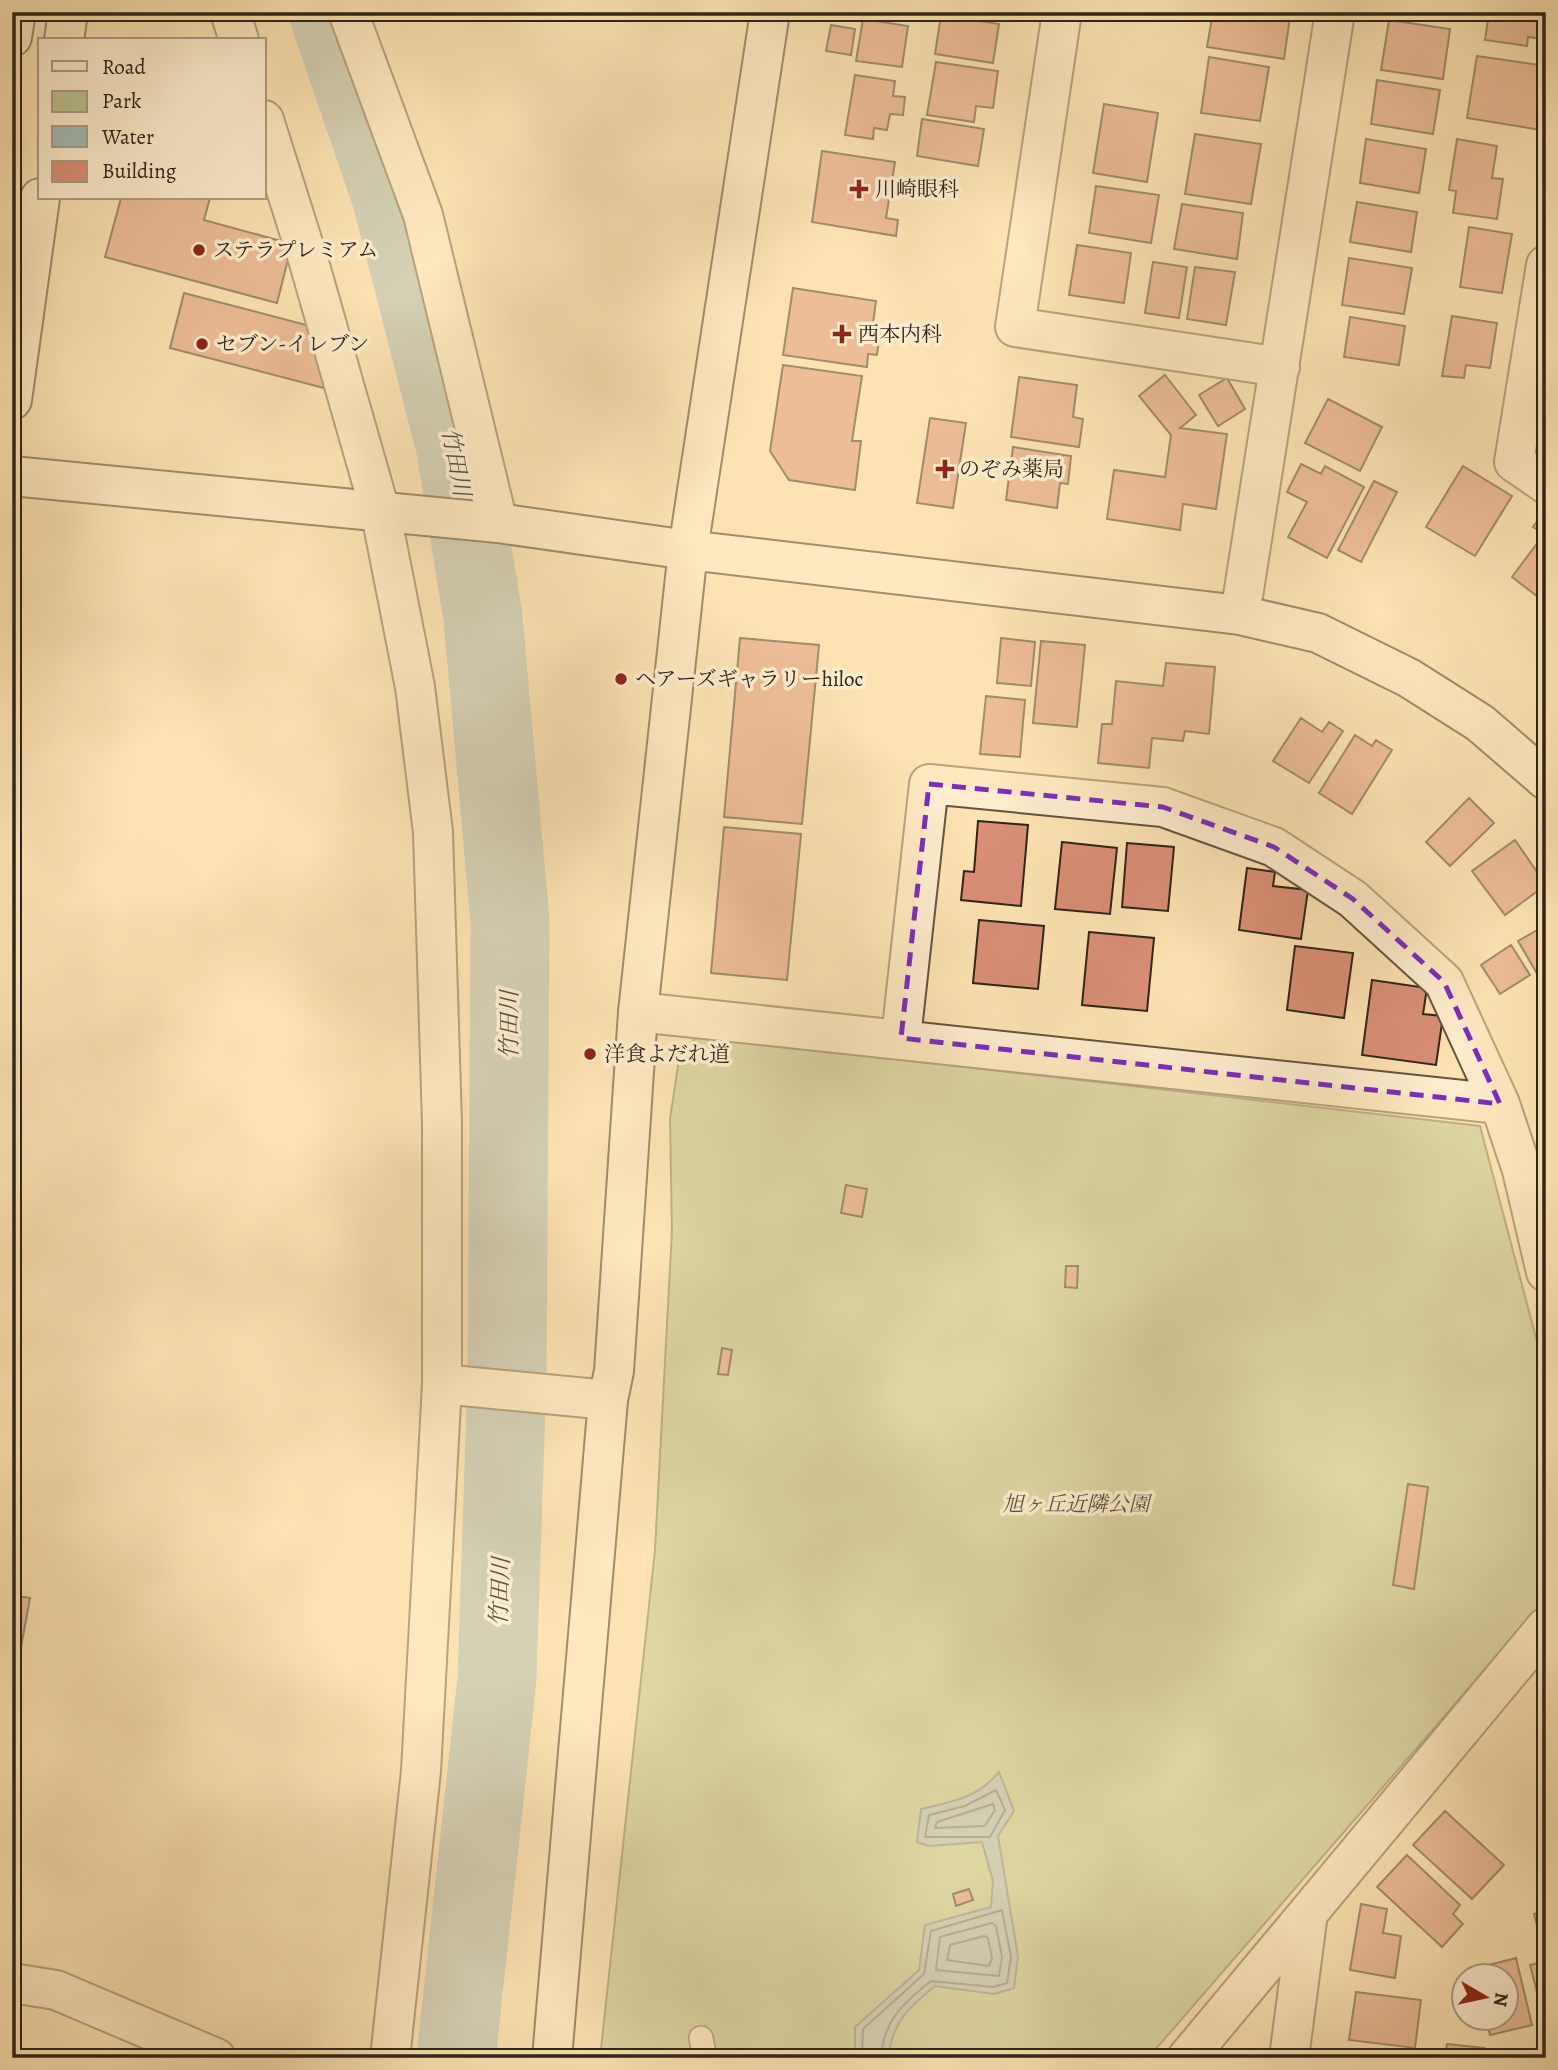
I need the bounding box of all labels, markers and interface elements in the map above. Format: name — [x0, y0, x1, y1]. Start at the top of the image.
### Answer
legend — [38, 38, 266, 200]
text: Road — [102, 53, 146, 81]
text: Park — [102, 87, 142, 115]
text: Water — [101, 123, 154, 151]
text: Building — [102, 157, 177, 185]
place label: 川崎眼科 — [875, 175, 959, 203]
marker: 川崎眼科 — [849, 179, 869, 199]
place label: ステラプレミアム — [213, 236, 378, 264]
marker: ステラプレミアム — [191, 242, 207, 258]
place label: 西本内科 — [858, 320, 942, 348]
marker: 西本内科 — [832, 324, 852, 344]
place label: セブン-イレブン — [216, 330, 369, 358]
marker: セブン-イレブン — [194, 336, 210, 352]
water label: 竹田川 — [434, 425, 478, 502]
place label: のぞみ薬局 — [959, 455, 1064, 483]
marker: のぞみ薬局 — [937, 461, 953, 477]
place label: ヘアーズギャラリーhiloc — [635, 665, 863, 693]
marker: ヘアーズギャラリーhiloc — [613, 671, 629, 687]
water label: 竹田川 — [494, 988, 525, 1060]
place label: 洋食よだれ道 — [604, 1040, 730, 1068]
marker: 洋食よだれ道 — [582, 1046, 598, 1062]
park label: 旭ヶ丘近隣公園 — [1003, 1490, 1152, 1518]
water label: 竹田川 — [483, 1554, 517, 1627]
north arrow — [1450, 1962, 1520, 2032]
text: N — [1487, 1991, 1515, 2009]

